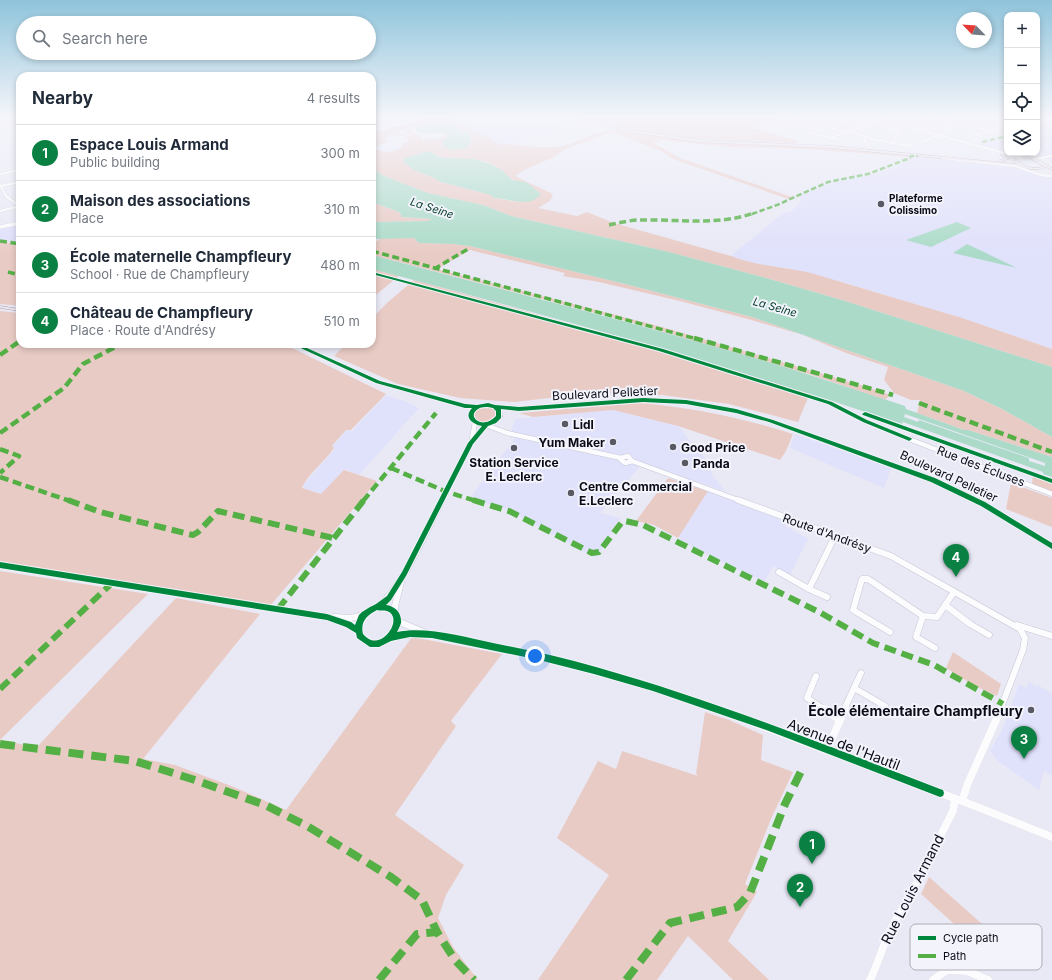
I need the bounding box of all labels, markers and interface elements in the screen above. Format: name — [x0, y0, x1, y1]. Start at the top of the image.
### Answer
north arrow — [956, 12, 992, 48]
map controls — [1004, 12, 1040, 156]
button: + — [1004, 12, 1040, 48]
search box — [16, 16, 376, 60]
icon: search — [30, 27, 52, 49]
text: Search here — [62, 29, 148, 48]
button: − — [1004, 48, 1040, 84]
button: locate — [1004, 84, 1040, 120]
text: Nearby — [32, 88, 93, 108]
text: 4 results — [307, 90, 360, 106]
button: layers — [1004, 120, 1040, 156]
text: Espace Louis Armand — [70, 135, 229, 154]
text: 1 — [42, 145, 48, 161]
text: 300 m — [321, 145, 360, 161]
text: Public building — [70, 154, 160, 170]
text: Maison des associations — [70, 191, 250, 210]
place label: Plateforme Colissimo — [889, 192, 943, 216]
water label: La Seine — [408, 194, 456, 222]
marker: Plateforme Colissimo — [876, 199, 886, 209]
text: 2 — [41, 201, 49, 217]
text: 310 m — [323, 201, 360, 217]
text: Place — [70, 210, 104, 226]
text: École maternelle Champfleury — [70, 247, 291, 266]
text: 3 — [41, 257, 49, 273]
text: 480 m — [320, 257, 360, 273]
text: School · Rue de Champfleury — [70, 266, 249, 282]
water label: La Seine — [751, 294, 799, 320]
text: Château de Champfleury — [70, 303, 253, 322]
text: 4 — [41, 313, 49, 329]
text: 510 m — [324, 313, 360, 329]
text: Place · Route d'Andrésy — [70, 322, 216, 338]
street label: Boulevard Pelletier — [552, 383, 659, 403]
place label: Lidl — [573, 417, 594, 432]
marker: Lidl — [560, 419, 570, 429]
place label: Yum Maker — [539, 435, 605, 450]
marker: Yum Maker — [608, 437, 618, 447]
place label: Good Price — [681, 440, 745, 455]
marker: Good Price — [668, 442, 678, 452]
street label: Rue des Écluses — [935, 442, 1027, 490]
marker: Station Service E. Leclerc — [509, 443, 519, 453]
street label: Boulevard Pelletier — [898, 447, 1001, 505]
place label: Station Service E. Leclerc — [469, 455, 559, 484]
place label: Panda — [693, 456, 730, 471]
marker: Panda — [680, 458, 690, 468]
place label: Centre Commercial E.Leclerc — [579, 479, 692, 508]
marker: Centre Commercial E.Leclerc — [566, 488, 576, 498]
street label: Route d'Andrésy — [781, 510, 874, 556]
pin: 4 — [943, 544, 969, 577]
your location — [525, 646, 545, 666]
place label: École élémentaire Champfleury — [808, 701, 1024, 719]
marker: École élémentaire Champfleury — [1026, 705, 1036, 715]
street label: Avenue de l'Hautil — [785, 715, 903, 773]
pin: 3 — [1011, 726, 1037, 759]
pin: 1 — [799, 831, 825, 864]
street label: Rue Louis Armand — [877, 831, 947, 947]
pin: 2 — [787, 874, 813, 907]
legend — [910, 924, 1042, 970]
text: Cycle path — [943, 931, 999, 945]
text: Path — [943, 949, 966, 963]

